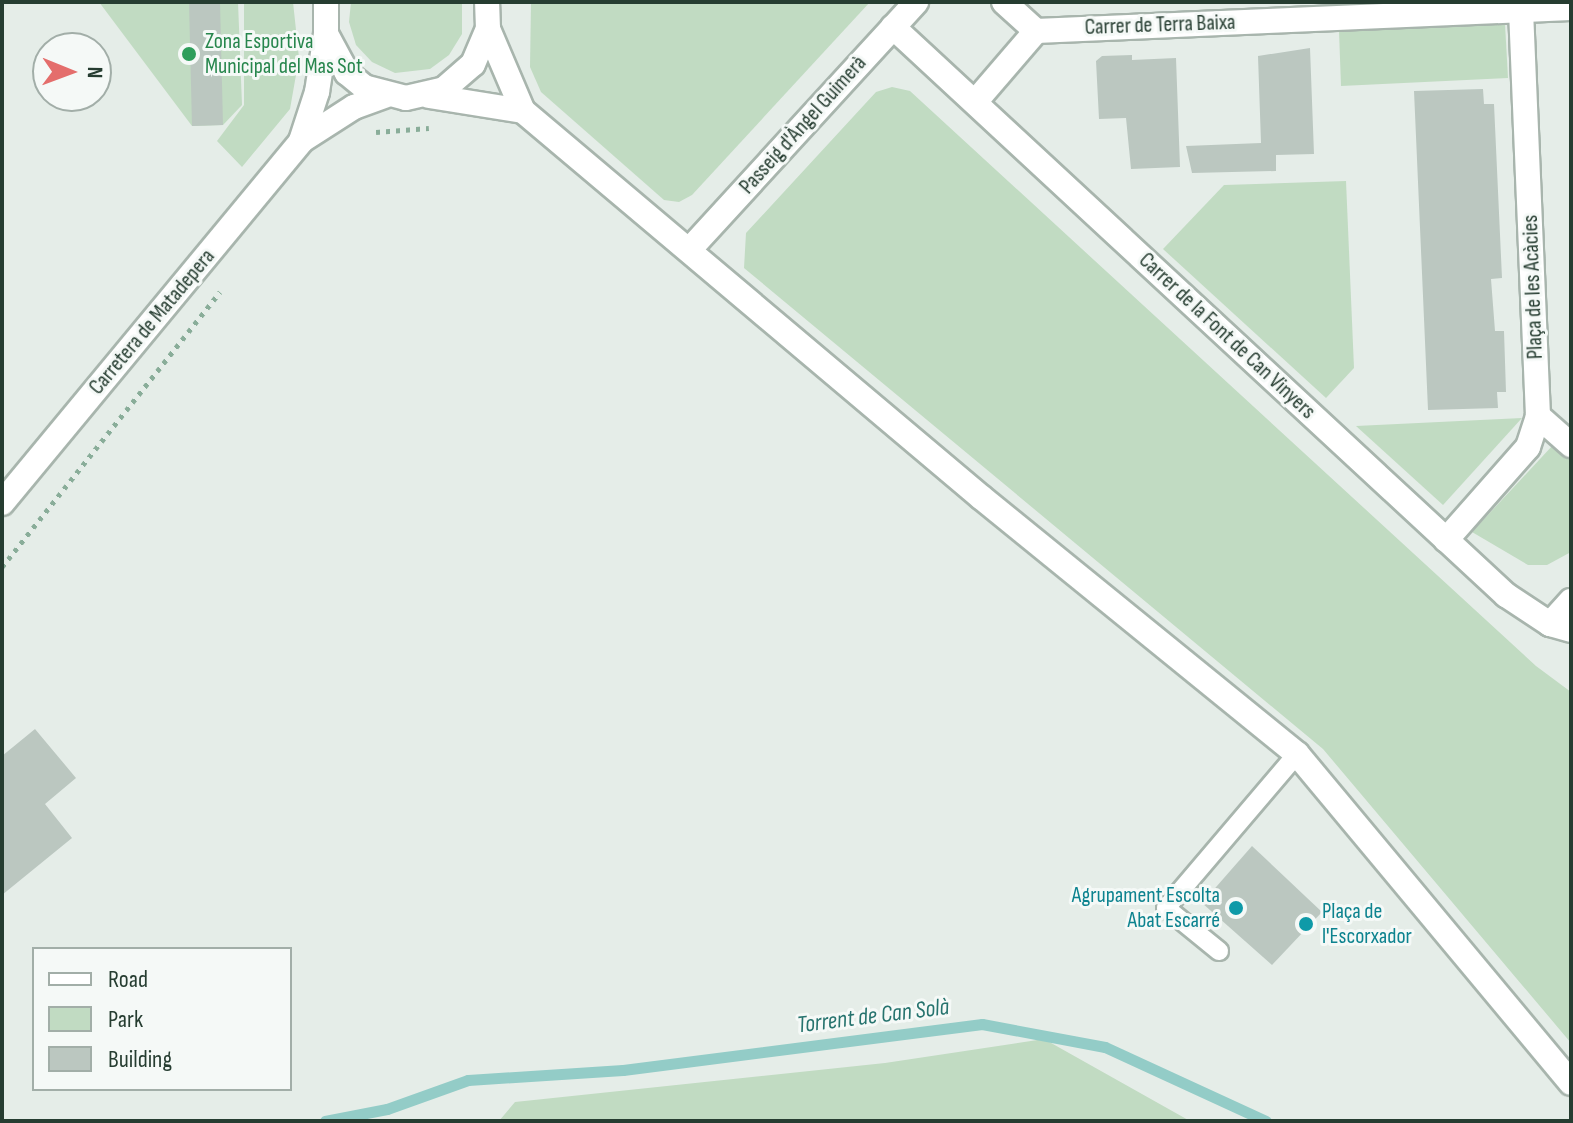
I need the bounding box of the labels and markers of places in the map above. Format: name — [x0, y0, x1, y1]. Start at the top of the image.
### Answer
place label: Zona Esportiva Municipal del Mas Sot — [205, 28, 363, 80]
marker: Zona Esportiva Municipal del Mas Sot — [180, 45, 198, 63]
place label: Agrupament Escolta Abat Escarré — [1072, 882, 1220, 934]
place label: Plaça de l'Escorxador — [1322, 898, 1412, 950]
marker: Agrupament Escolta Abat Escarré — [1227, 899, 1245, 917]
marker: Plaça de l'Escorxador — [1297, 915, 1315, 933]

